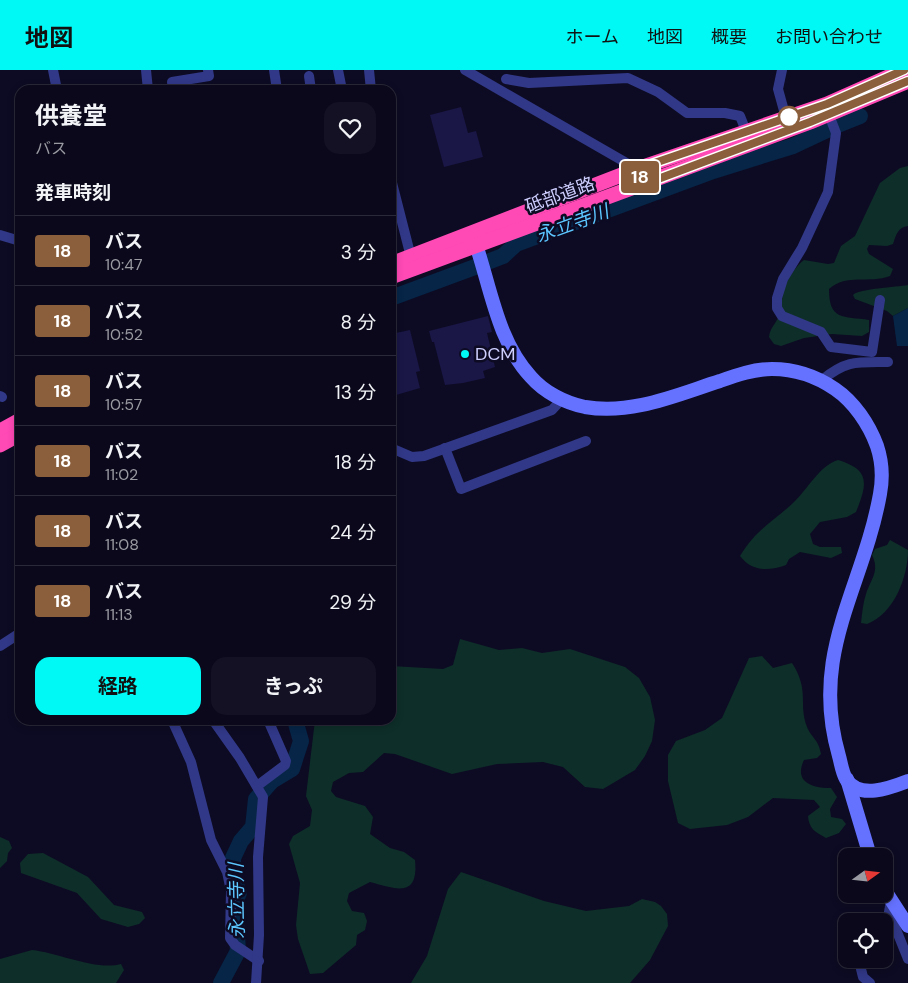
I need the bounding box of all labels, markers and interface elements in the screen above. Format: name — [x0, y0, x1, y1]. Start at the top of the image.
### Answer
text: 地図 — [25, 22, 73, 53]
text: ホーム — [566, 25, 619, 49]
text: 地図 — [647, 25, 683, 49]
text: 概要 — [711, 25, 747, 49]
text: お問い合わせ — [775, 25, 883, 49]
text: 供養堂 — [35, 100, 107, 131]
button: heart — [324, 102, 376, 154]
unlabelled marker — [778, 106, 800, 128]
text: バス — [35, 138, 67, 159]
line badge: 18 — [618, 161, 662, 193]
text: 18 — [631, 165, 649, 189]
street label: 砥部道路 — [522, 171, 598, 219]
text: 発車時刻 — [35, 180, 111, 205]
water label: 永立寺川 — [532, 198, 614, 248]
text: バス — [105, 229, 143, 254]
text: 18 — [54, 239, 71, 263]
text: 3 分 — [341, 240, 376, 265]
text: 10:47 — [105, 254, 142, 275]
text: バス — [105, 299, 143, 324]
text: 18 — [54, 309, 71, 333]
text: 8 分 — [340, 310, 376, 335]
text: 10:52 — [105, 324, 143, 345]
place label: DCM — [475, 342, 515, 366]
marker: DCM — [459, 348, 471, 360]
text: バス — [105, 369, 143, 394]
text: 18 — [54, 379, 71, 403]
text: 13 分 — [335, 380, 376, 405]
text: 10:57 — [105, 394, 142, 415]
text: バス — [105, 439, 143, 464]
text: 18 — [54, 449, 71, 473]
text: 18 分 — [334, 450, 376, 475]
text: 11:02 — [105, 464, 138, 485]
text: バス — [105, 509, 143, 534]
text: 18 — [54, 519, 71, 543]
text: 24 分 — [330, 520, 376, 545]
text: 11:08 — [105, 534, 139, 555]
text: バス — [105, 579, 143, 604]
text: 18 — [54, 589, 71, 613]
text: 29 分 — [329, 590, 376, 615]
text: 11:13 — [105, 604, 133, 625]
button: 経路 — [35, 657, 201, 715]
button: きっぷ — [211, 657, 376, 715]
north arrow — [838, 848, 892, 902]
map controls — [838, 848, 893, 968]
water label: 永立寺川 — [223, 861, 250, 939]
button: locate — [838, 913, 893, 968]

